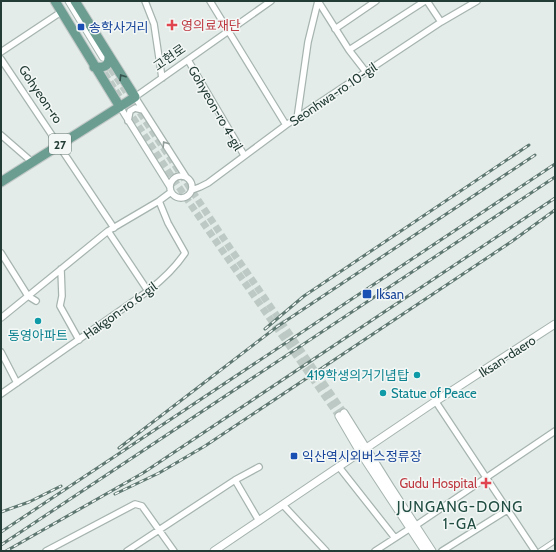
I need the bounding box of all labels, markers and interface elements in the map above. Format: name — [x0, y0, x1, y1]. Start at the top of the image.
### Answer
place label: 영의료재단 — [181, 17, 241, 33]
place label: 송학사거리 — [89, 19, 149, 35]
marker: 영의료재단 — [166, 19, 178, 31]
marker: 송학사거리 — [76, 22, 86, 32]
street label: 고현로 — [150, 40, 188, 74]
street label: Seonhwa-ro 10-gil — [286, 59, 380, 129]
street label: Gohyeon-ro — [16, 62, 66, 126]
street label: Gohyeon-ro 4-gil — [185, 63, 247, 153]
one-way arrow — [119, 74, 127, 81]
road number: 27 — [49, 134, 71, 154]
one-way arrow — [163, 142, 170, 149]
street label: Hakgon-ro 6-gil — [80, 278, 160, 342]
place label: Iksan — [376, 286, 404, 302]
marker: Iksan — [361, 288, 373, 300]
marker: 동영아파트 — [33, 316, 43, 326]
place label: 동영아파트 — [8, 327, 68, 343]
street label: Iksan-daero — [476, 332, 538, 380]
place label: 419학생의거기념탑 — [306, 367, 409, 383]
marker: 419학생의거기념탑 — [412, 370, 422, 380]
place label: Statue of Peace — [391, 385, 477, 401]
marker: Statue of Peace — [378, 388, 388, 398]
place label: 익산역시외버스정류장 — [302, 448, 422, 464]
marker: 익산역시외버스정류장 — [289, 451, 299, 461]
place label: Gudu Hospital — [399, 475, 477, 491]
marker: Gudu Hospital — [480, 477, 492, 489]
district label: JUNGANG-DONG 1-GA — [396, 498, 523, 533]

